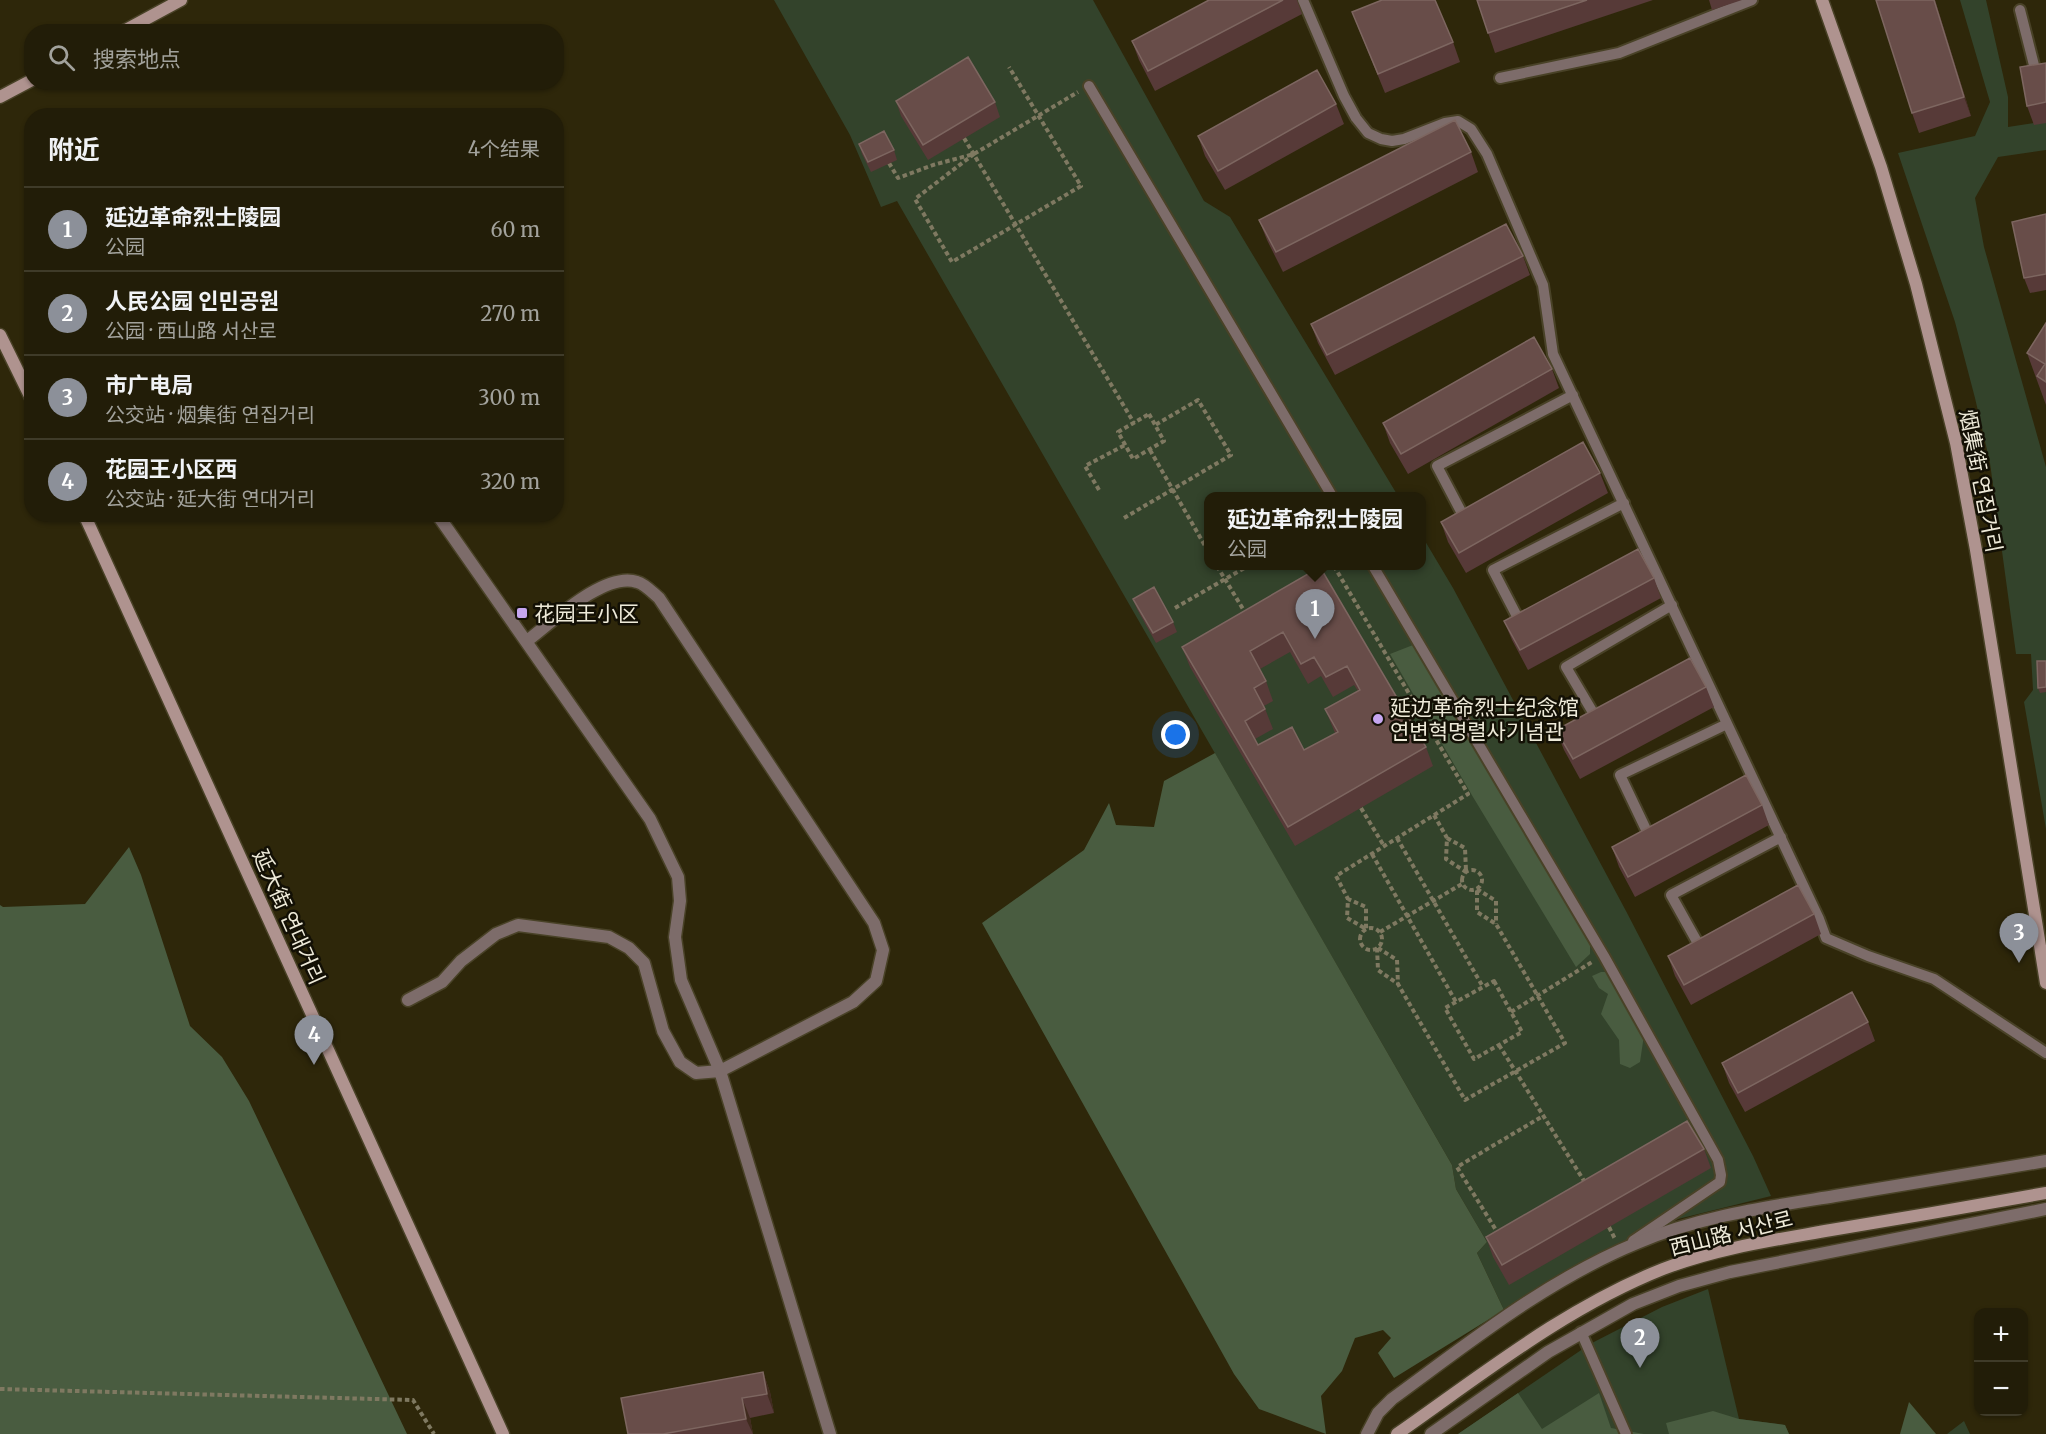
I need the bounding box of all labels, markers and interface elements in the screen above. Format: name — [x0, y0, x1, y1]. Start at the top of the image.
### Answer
search box — [24, 24, 564, 90]
icon: search — [45, 41, 78, 74]
text: 搜索地点 — [93, 45, 181, 73]
text: 附近 — [48, 133, 100, 166]
text: 4个结果 — [468, 136, 540, 161]
text: 延边革命烈士陵园 — [105, 203, 281, 231]
text: 1 — [63, 217, 72, 242]
text: 60 m — [490, 217, 540, 242]
text: 公园 — [105, 234, 145, 259]
text: 人民公园 인민공원 — [105, 287, 279, 315]
text: 2 — [62, 301, 73, 326]
text: 270 m — [480, 301, 540, 326]
text: 公园 · 西山路 서산로 — [105, 318, 277, 343]
text: 市广电局 — [105, 371, 193, 399]
text: 3 — [62, 385, 73, 410]
text: 300 m — [478, 385, 540, 410]
text: 公交站 · 烟集街 연집거리 — [105, 402, 315, 427]
street label: 烟集街 연집거리 — [1954, 407, 2008, 555]
text: 花园王小区西 — [105, 455, 237, 483]
text: 4 — [61, 469, 74, 494]
text: 320 m — [480, 469, 540, 494]
text: 公交站 · 延大街 연대거리 — [105, 486, 315, 511]
popup — [1204, 492, 1426, 570]
text: 延边革命烈士陵园 — [1227, 505, 1403, 533]
text: 公园 — [1227, 536, 1267, 561]
pin: 1 — [1296, 590, 1334, 639]
place label: 花园王小区 — [534, 600, 639, 627]
marker: 花园王小区 — [515, 606, 529, 620]
place label: 延边革命烈士纪念馆 연변혁명렬사기념관 — [1390, 694, 1579, 745]
marker: 延边革命烈士纪念馆 연변혁명렬사기념관 — [1371, 712, 1385, 726]
your location — [1161, 720, 1190, 749]
street label: 延大街 연대거리 — [247, 845, 331, 989]
pin: 3 — [2000, 914, 2038, 963]
pin: 4 — [294, 1016, 334, 1065]
street label: 西山路 서산로 — [1667, 1205, 1795, 1261]
map controls — [1974, 1308, 2028, 1416]
button: + — [1974, 1308, 2028, 1362]
pin: 2 — [1620, 1318, 1660, 1368]
button: − — [1974, 1362, 2028, 1416]

